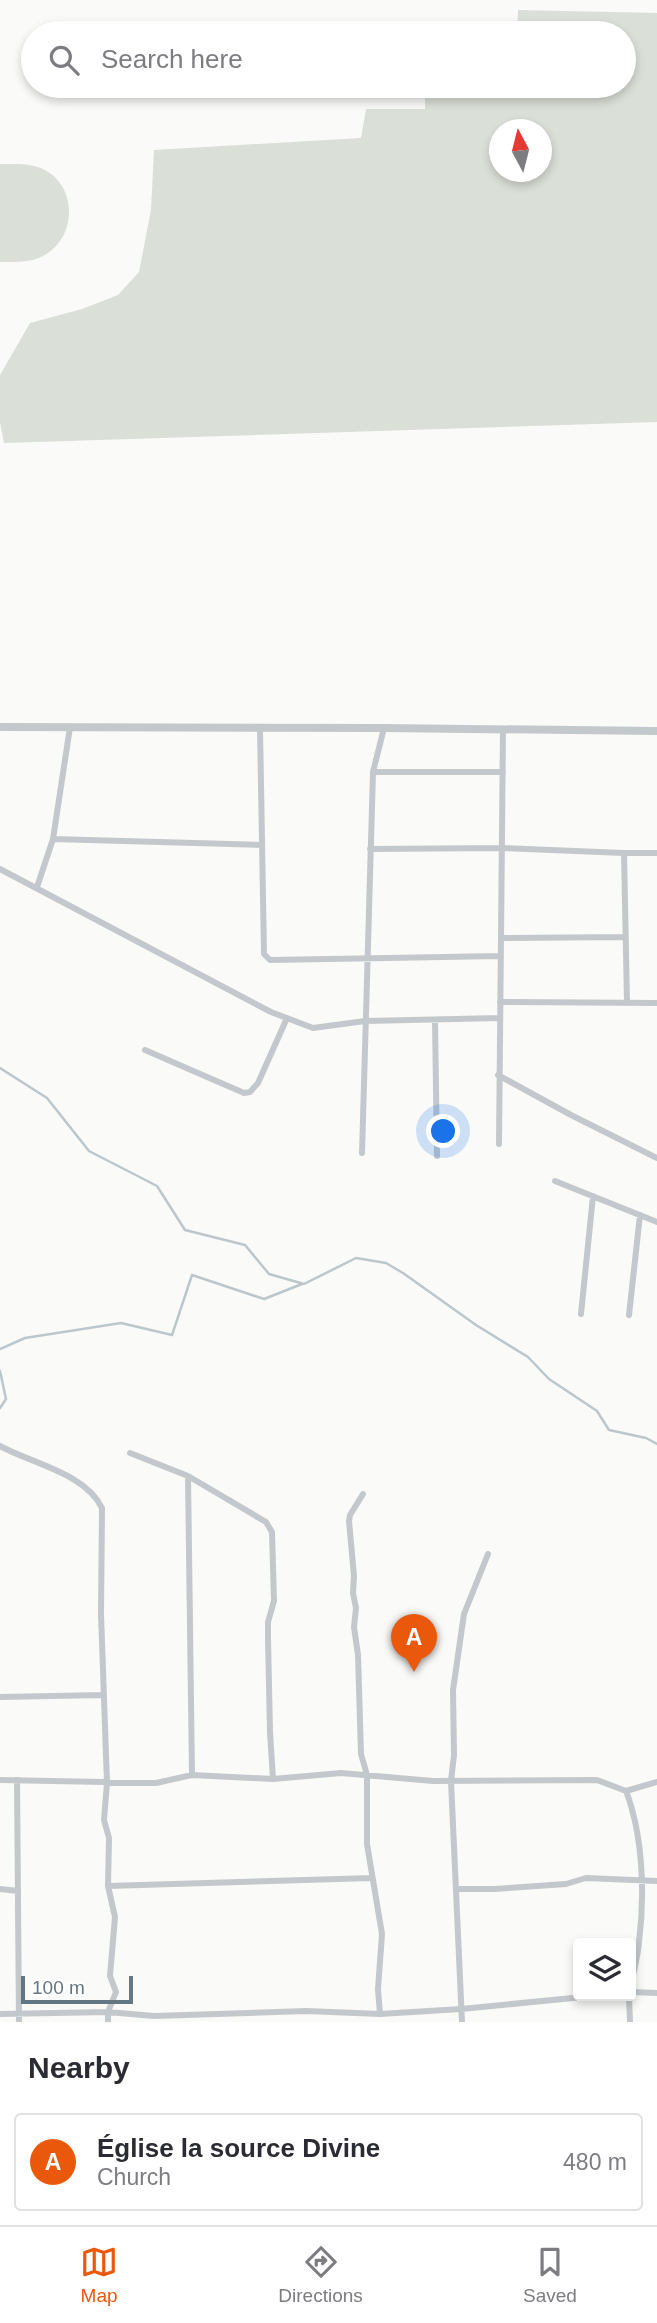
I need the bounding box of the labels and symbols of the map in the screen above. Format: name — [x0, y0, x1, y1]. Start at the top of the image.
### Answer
north arrow — [489, 119, 552, 182]
your location — [426, 1114, 460, 1148]
pin: A — [391, 1614, 437, 1672]
scale bar — [21, 1973, 133, 2005]

